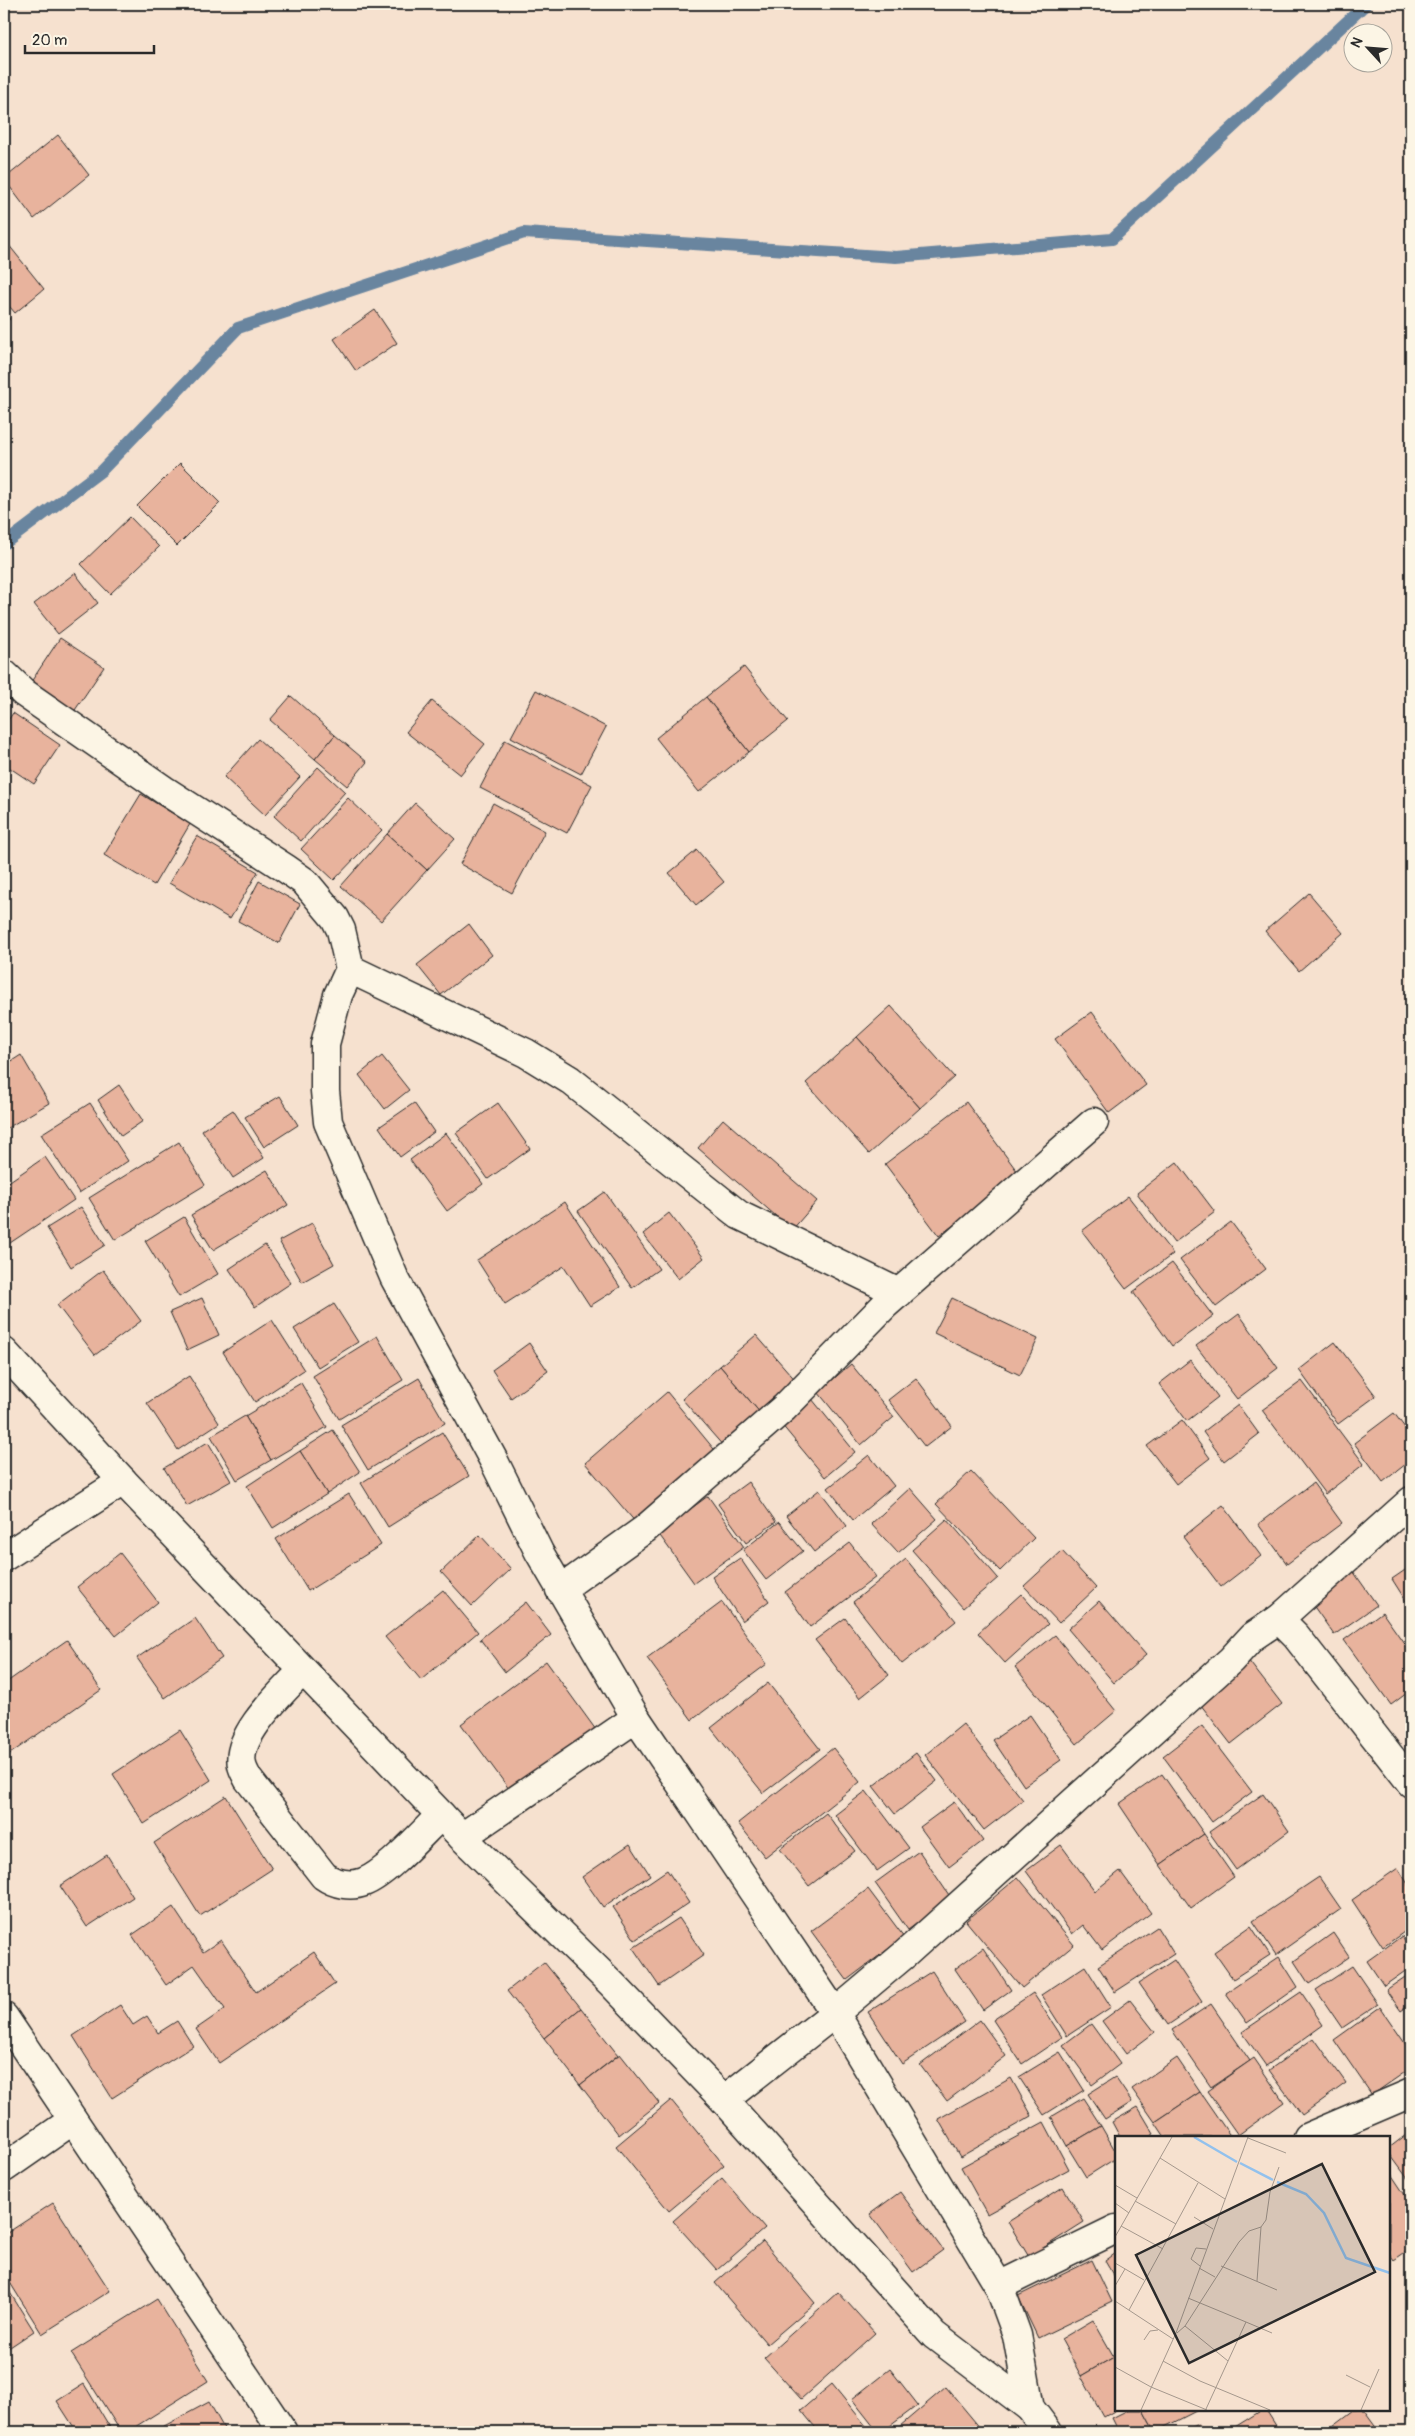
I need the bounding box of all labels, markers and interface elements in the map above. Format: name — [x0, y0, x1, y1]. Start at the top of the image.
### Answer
scale bar — [25, 22, 154, 54]
north arrow — [1342, 22, 1392, 72]
text: 20 m — [32, 31, 67, 50]
text: N — [1347, 35, 1366, 51]
inset map — [1115, 2136, 1390, 2411]

